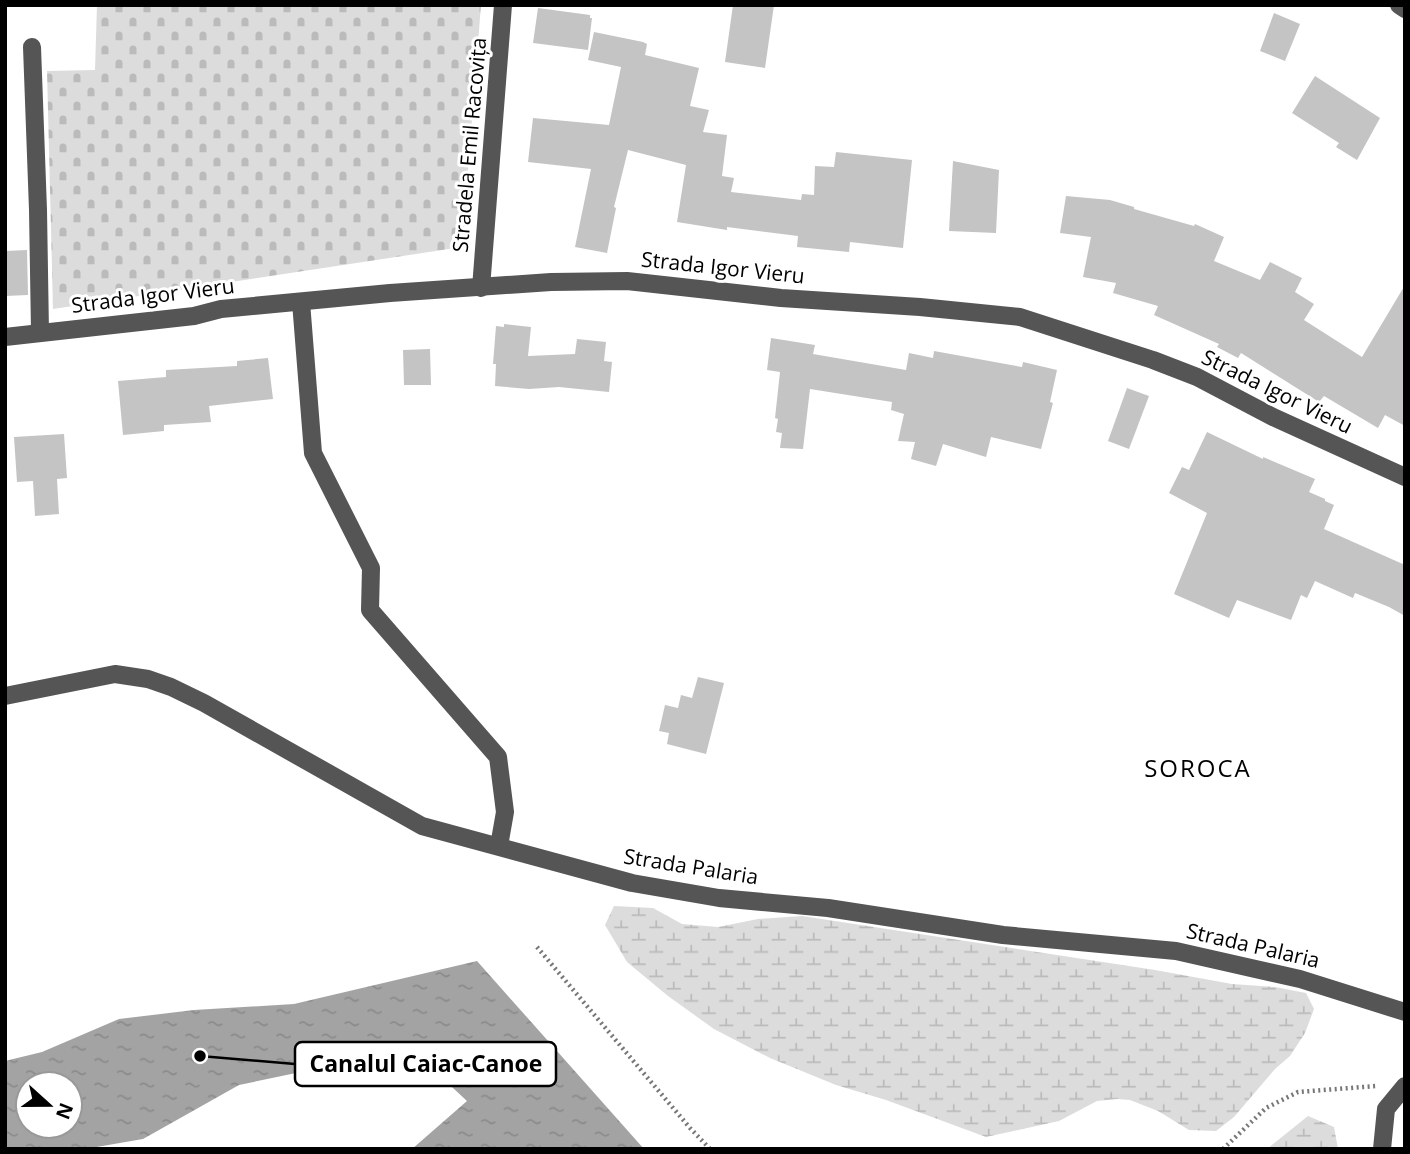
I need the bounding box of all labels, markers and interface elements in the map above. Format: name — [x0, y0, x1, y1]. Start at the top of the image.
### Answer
street label: Stradela Emil Racovița — [446, 36, 492, 254]
street label: Strada Igor Vieru — [640, 244, 806, 290]
street label: Strada Igor Vieru — [70, 271, 236, 319]
street label: Strada Igor Vieru — [1197, 343, 1357, 440]
district label: SOROCA — [1144, 751, 1252, 784]
street label: Strada Palaria — [622, 842, 761, 890]
street label: Strada Palaria — [1184, 916, 1323, 974]
callout: Canalul Caiac-Canoe — [295, 1042, 556, 1086]
text: Canalul Caiac-Canoe — [310, 1047, 542, 1079]
north arrow — [14, 1070, 84, 1140]
text: N — [50, 1099, 80, 1123]

